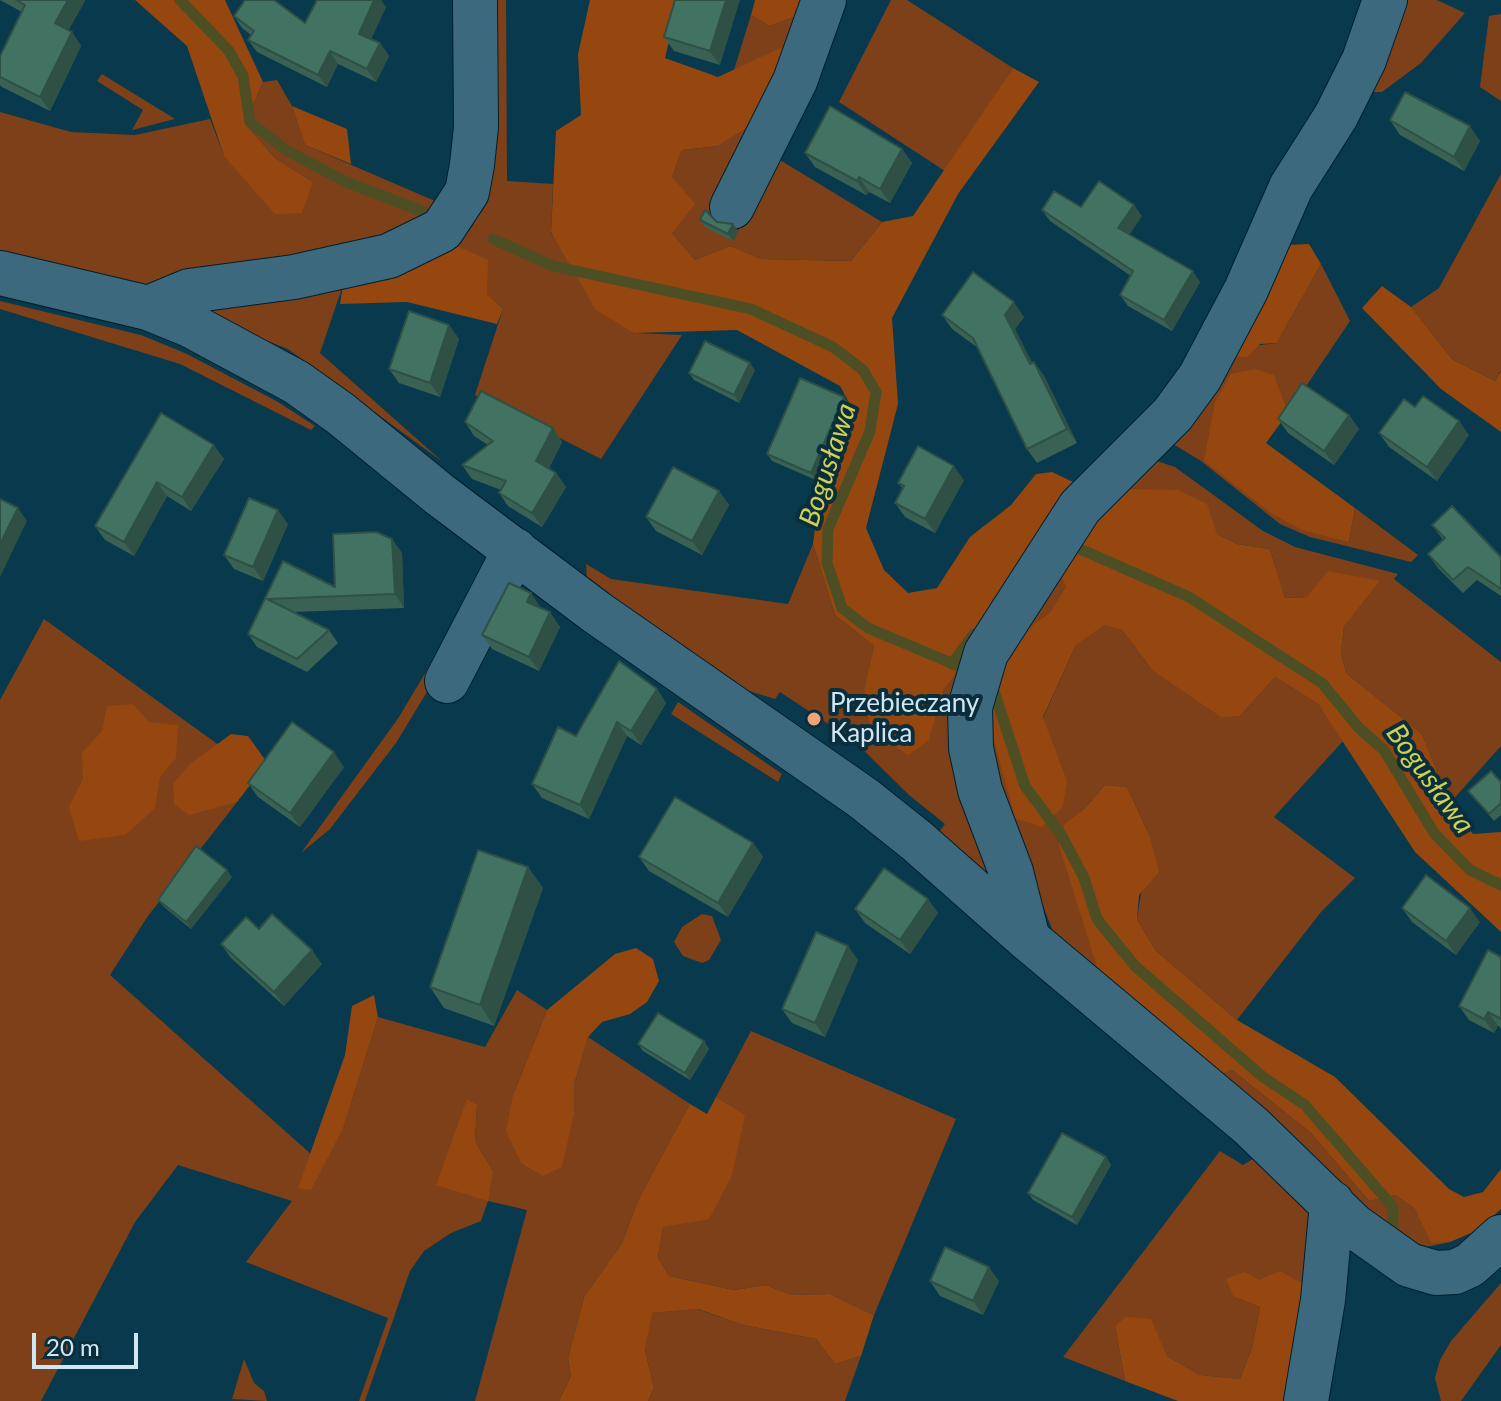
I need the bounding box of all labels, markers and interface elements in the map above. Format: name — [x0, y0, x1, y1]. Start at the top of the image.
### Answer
water label: Bogusława — [792, 399, 864, 531]
place label: Przebieczany Kaplica — [830, 688, 979, 750]
marker: Przebieczany Kaplica — [805, 710, 823, 728]
water label: Bogusława — [1379, 718, 1481, 840]
scale bar — [36, 1317, 142, 1367]
text: 20 m — [46, 1332, 100, 1361]

